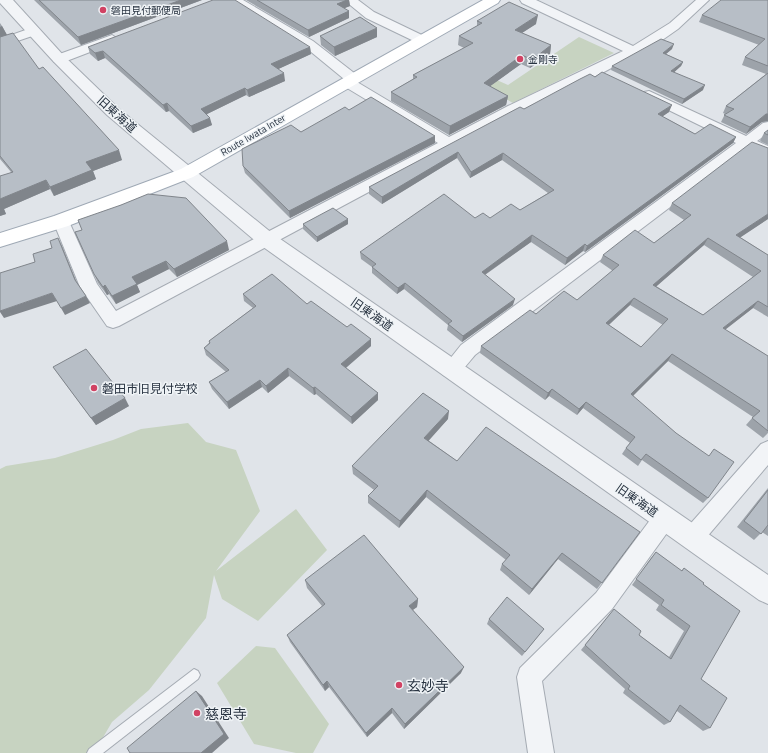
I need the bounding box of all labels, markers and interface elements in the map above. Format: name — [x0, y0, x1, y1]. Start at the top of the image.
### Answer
place label: 磐田見付郵便局 — [111, 3, 181, 18]
marker: 磐田見付郵便局 — [98, 5, 108, 15]
place label: 金剛寺 — [528, 52, 558, 67]
marker: 金剛寺 — [515, 54, 525, 64]
street label: 旧東海道 — [93, 91, 141, 137]
street label: Route Iwata Inter — [218, 110, 289, 160]
street label: 旧東海道 — [347, 292, 397, 336]
place label: 磐田市旧見付学校 — [102, 379, 198, 398]
marker: 磐田市旧見付学校 — [89, 383, 99, 393]
street label: 旧東海道 — [612, 478, 662, 522]
place label: 玄妙寺 — [407, 675, 449, 696]
marker: 玄妙寺 — [394, 680, 404, 690]
place label: 慈恩寺 — [205, 703, 247, 724]
marker: 慈恩寺 — [192, 708, 202, 718]

